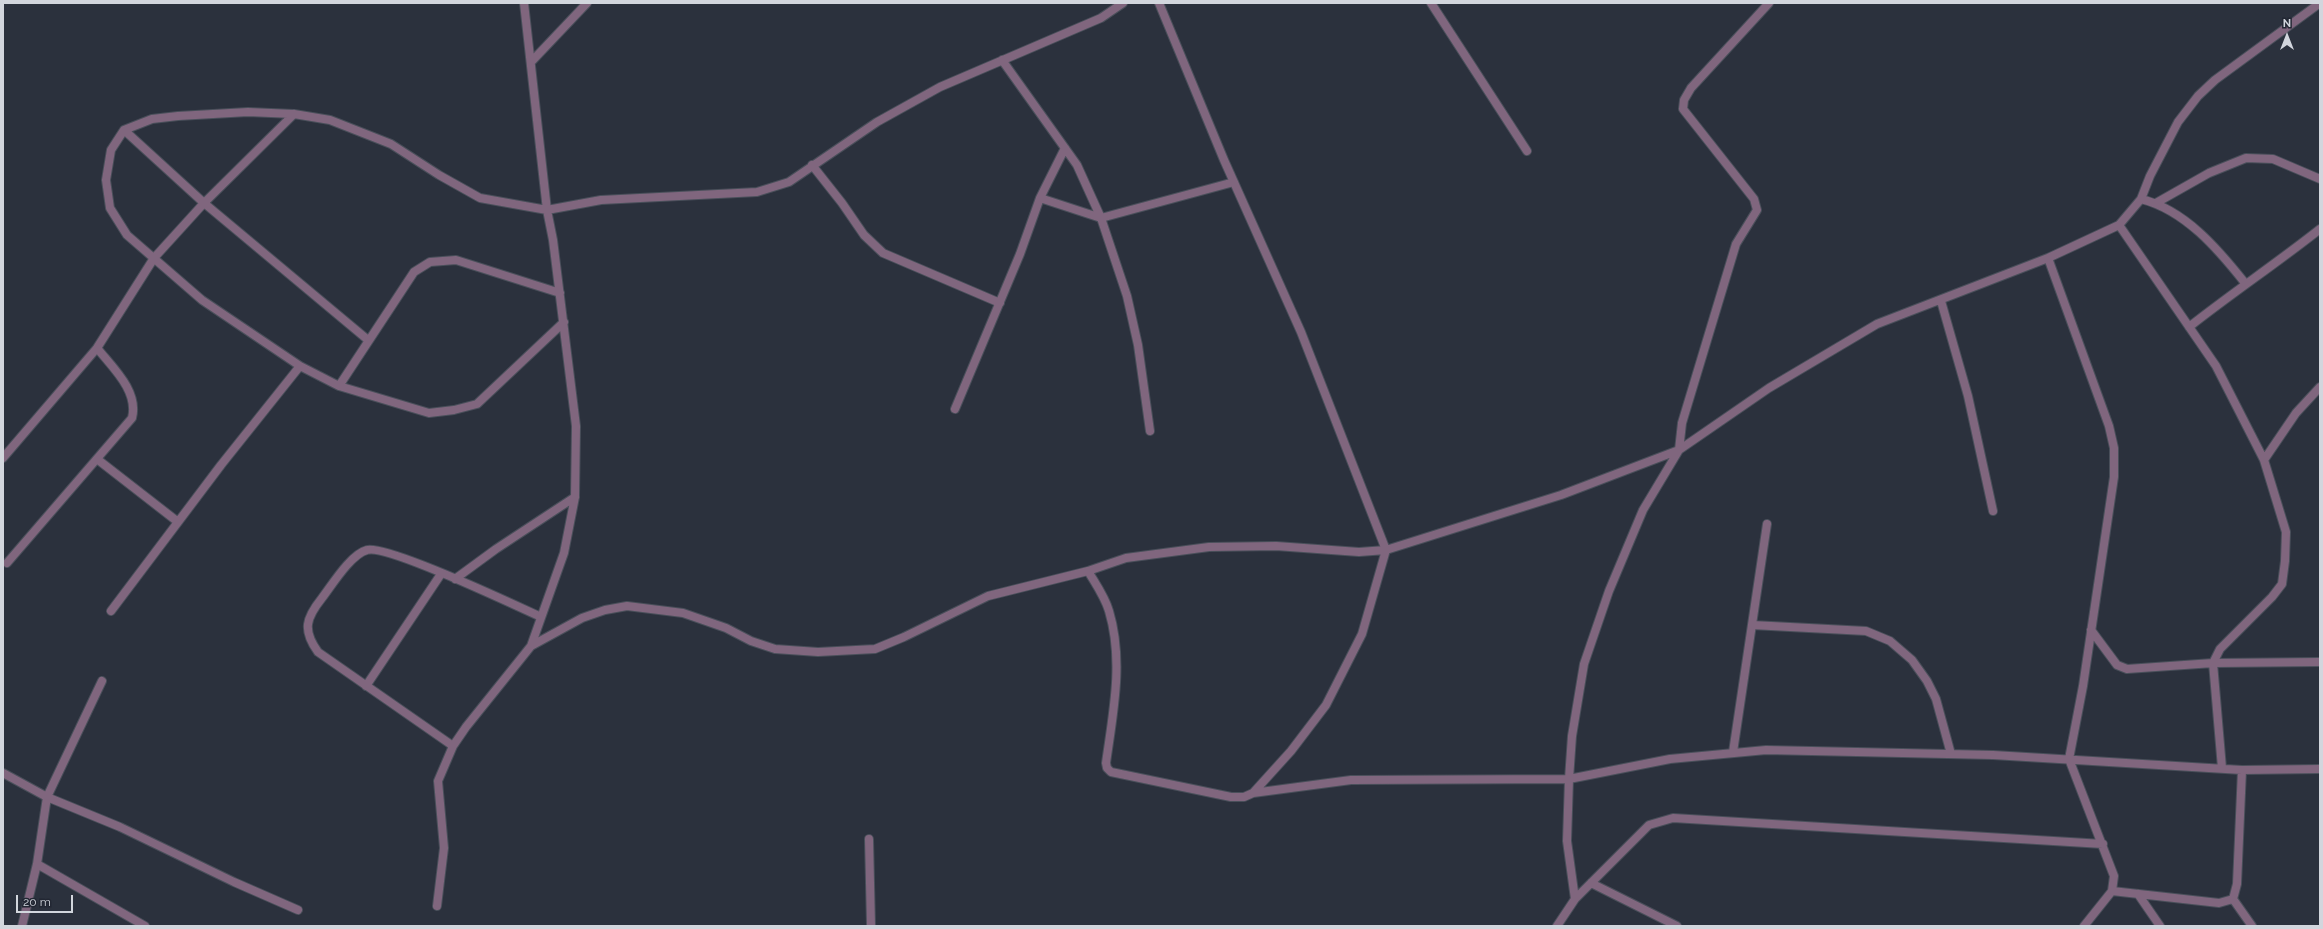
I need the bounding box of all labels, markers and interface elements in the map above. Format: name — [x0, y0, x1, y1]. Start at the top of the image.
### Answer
north arrow — [2267, 16, 2307, 56]
text: N — [2283, 17, 2291, 30]
scale bar — [18, 887, 75, 913]
text: 20 m — [23, 895, 51, 909]

